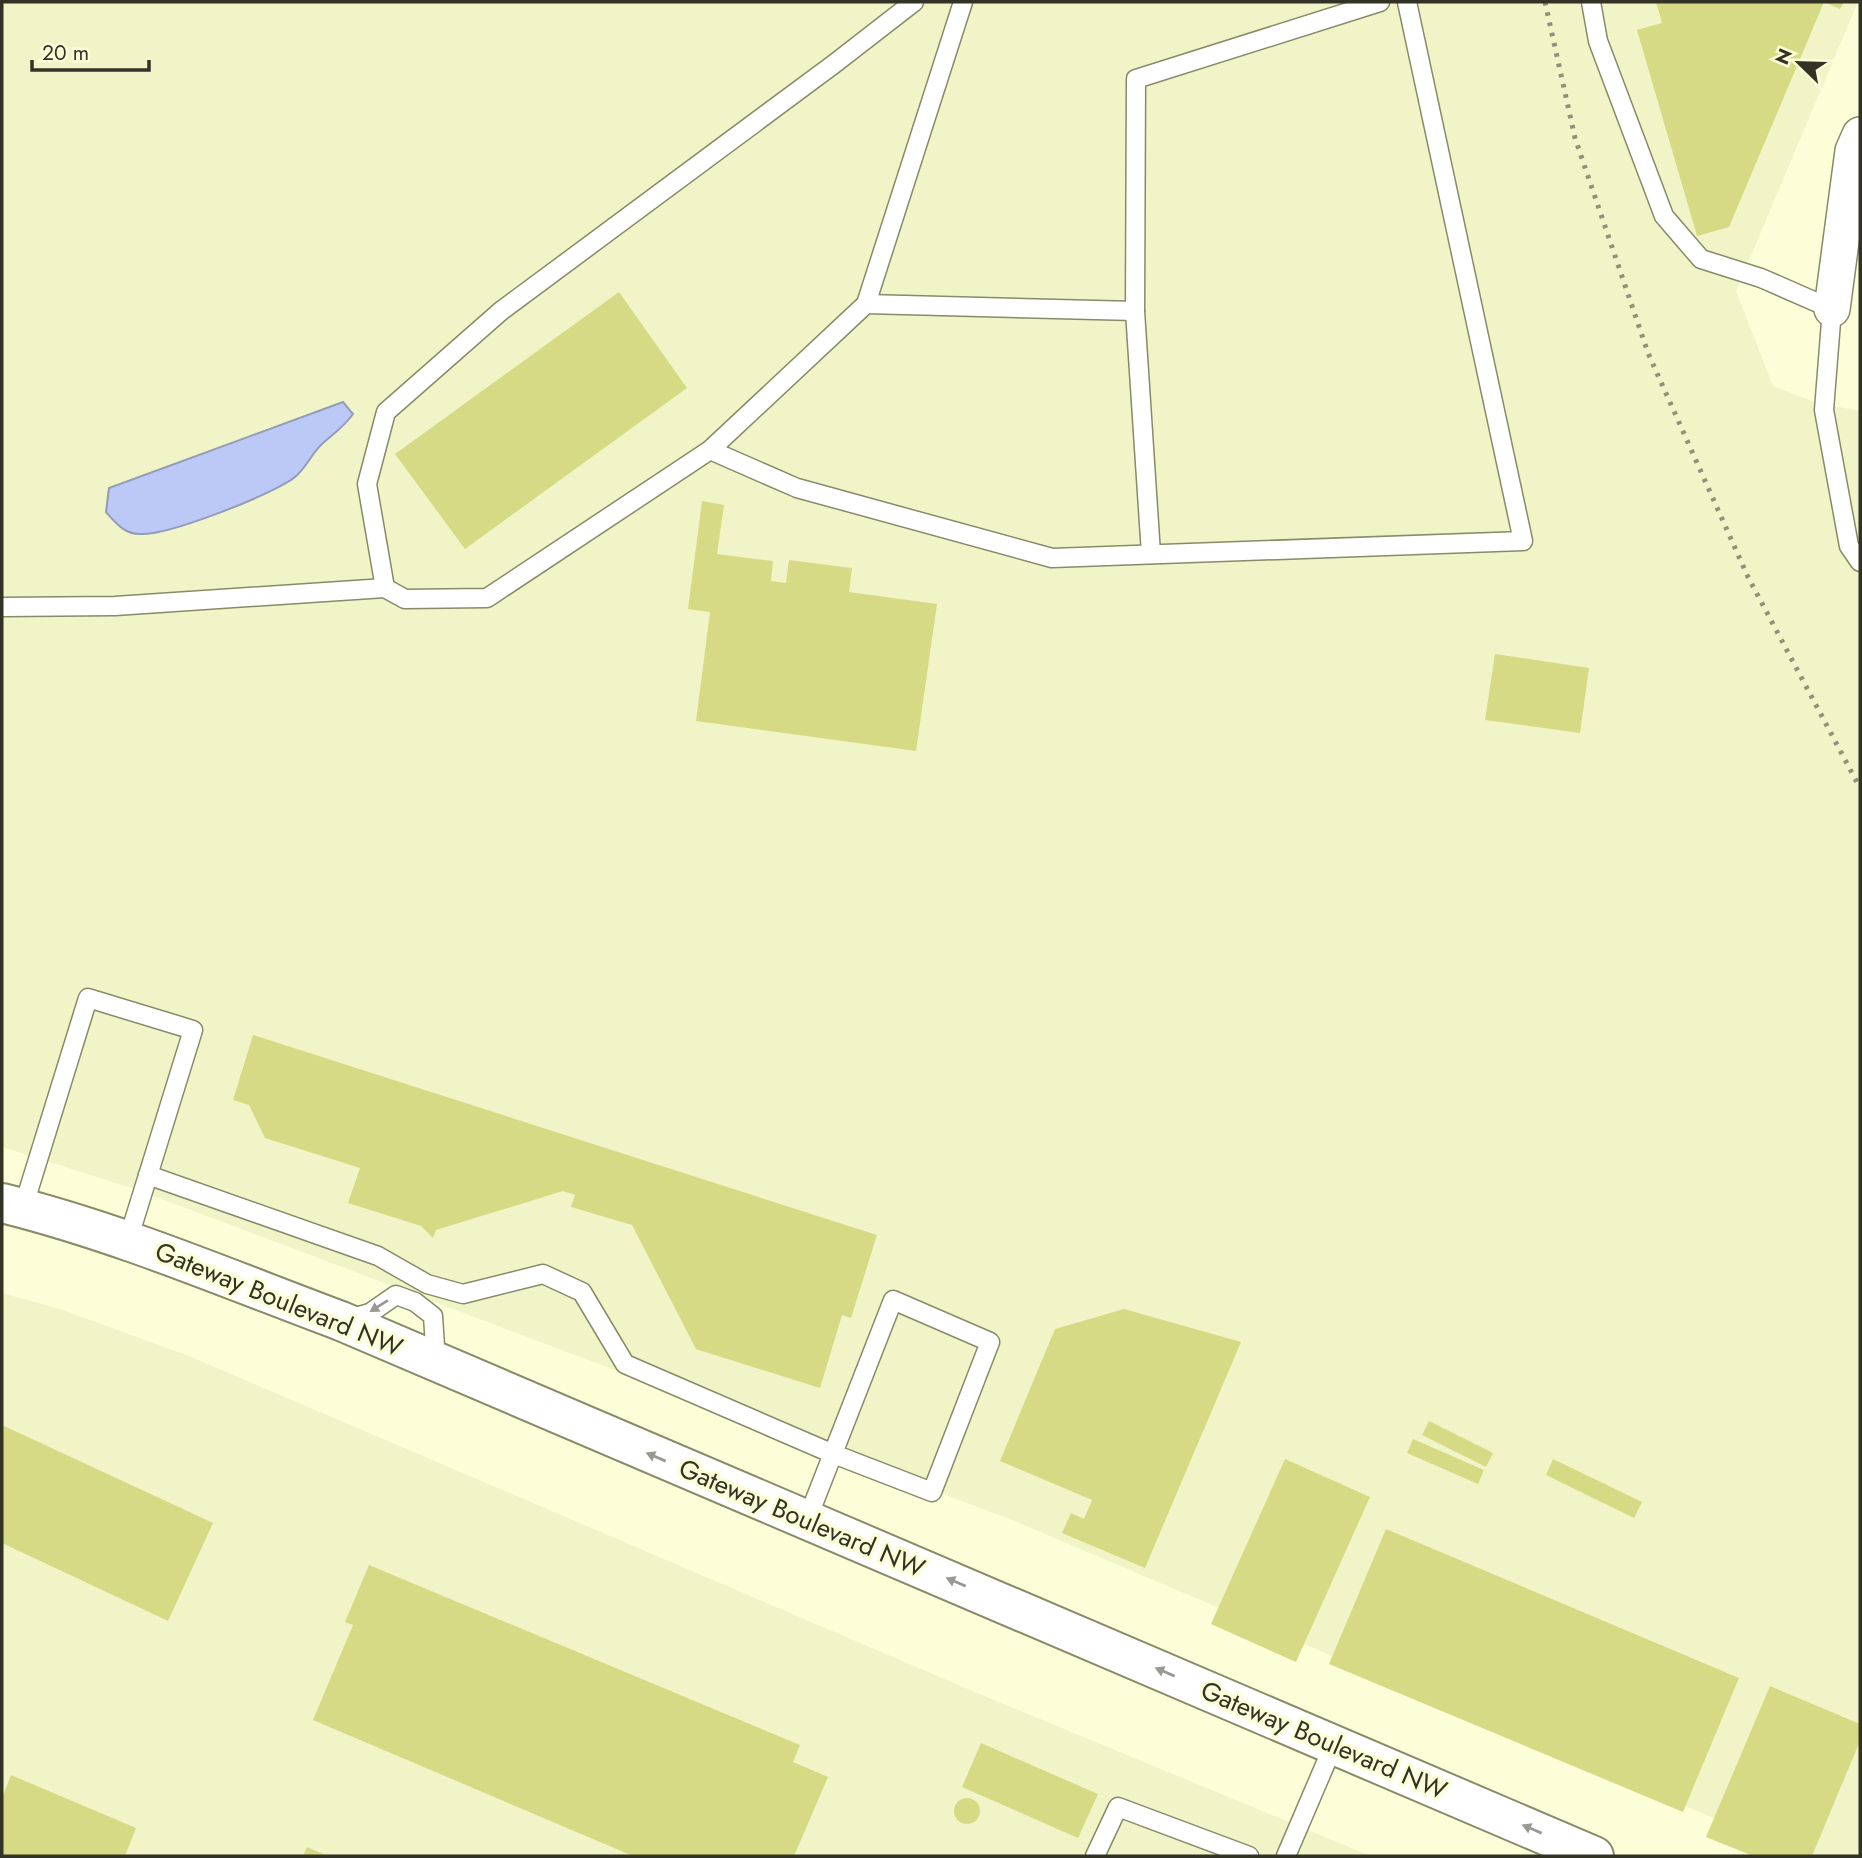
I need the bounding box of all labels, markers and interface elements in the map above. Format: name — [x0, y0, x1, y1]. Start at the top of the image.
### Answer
scale bar — [32, 28, 149, 72]
north arrow — [1764, 28, 1834, 98]
text: 20 m — [42, 38, 89, 68]
text: N — [1768, 44, 1799, 69]
street label: Gateway Boulevard NW — [150, 1232, 409, 1366]
one-way arrow — [369, 1300, 388, 1313]
street label: Gateway Boulevard NW — [673, 1449, 931, 1587]
one-way arrow — [645, 1451, 666, 1462]
one-way arrow — [945, 1577, 966, 1588]
one-way arrow — [1154, 1666, 1175, 1677]
street label: Gateway Boulevard NW — [1195, 1671, 1453, 1809]
one-way arrow — [1521, 1823, 1542, 1834]

